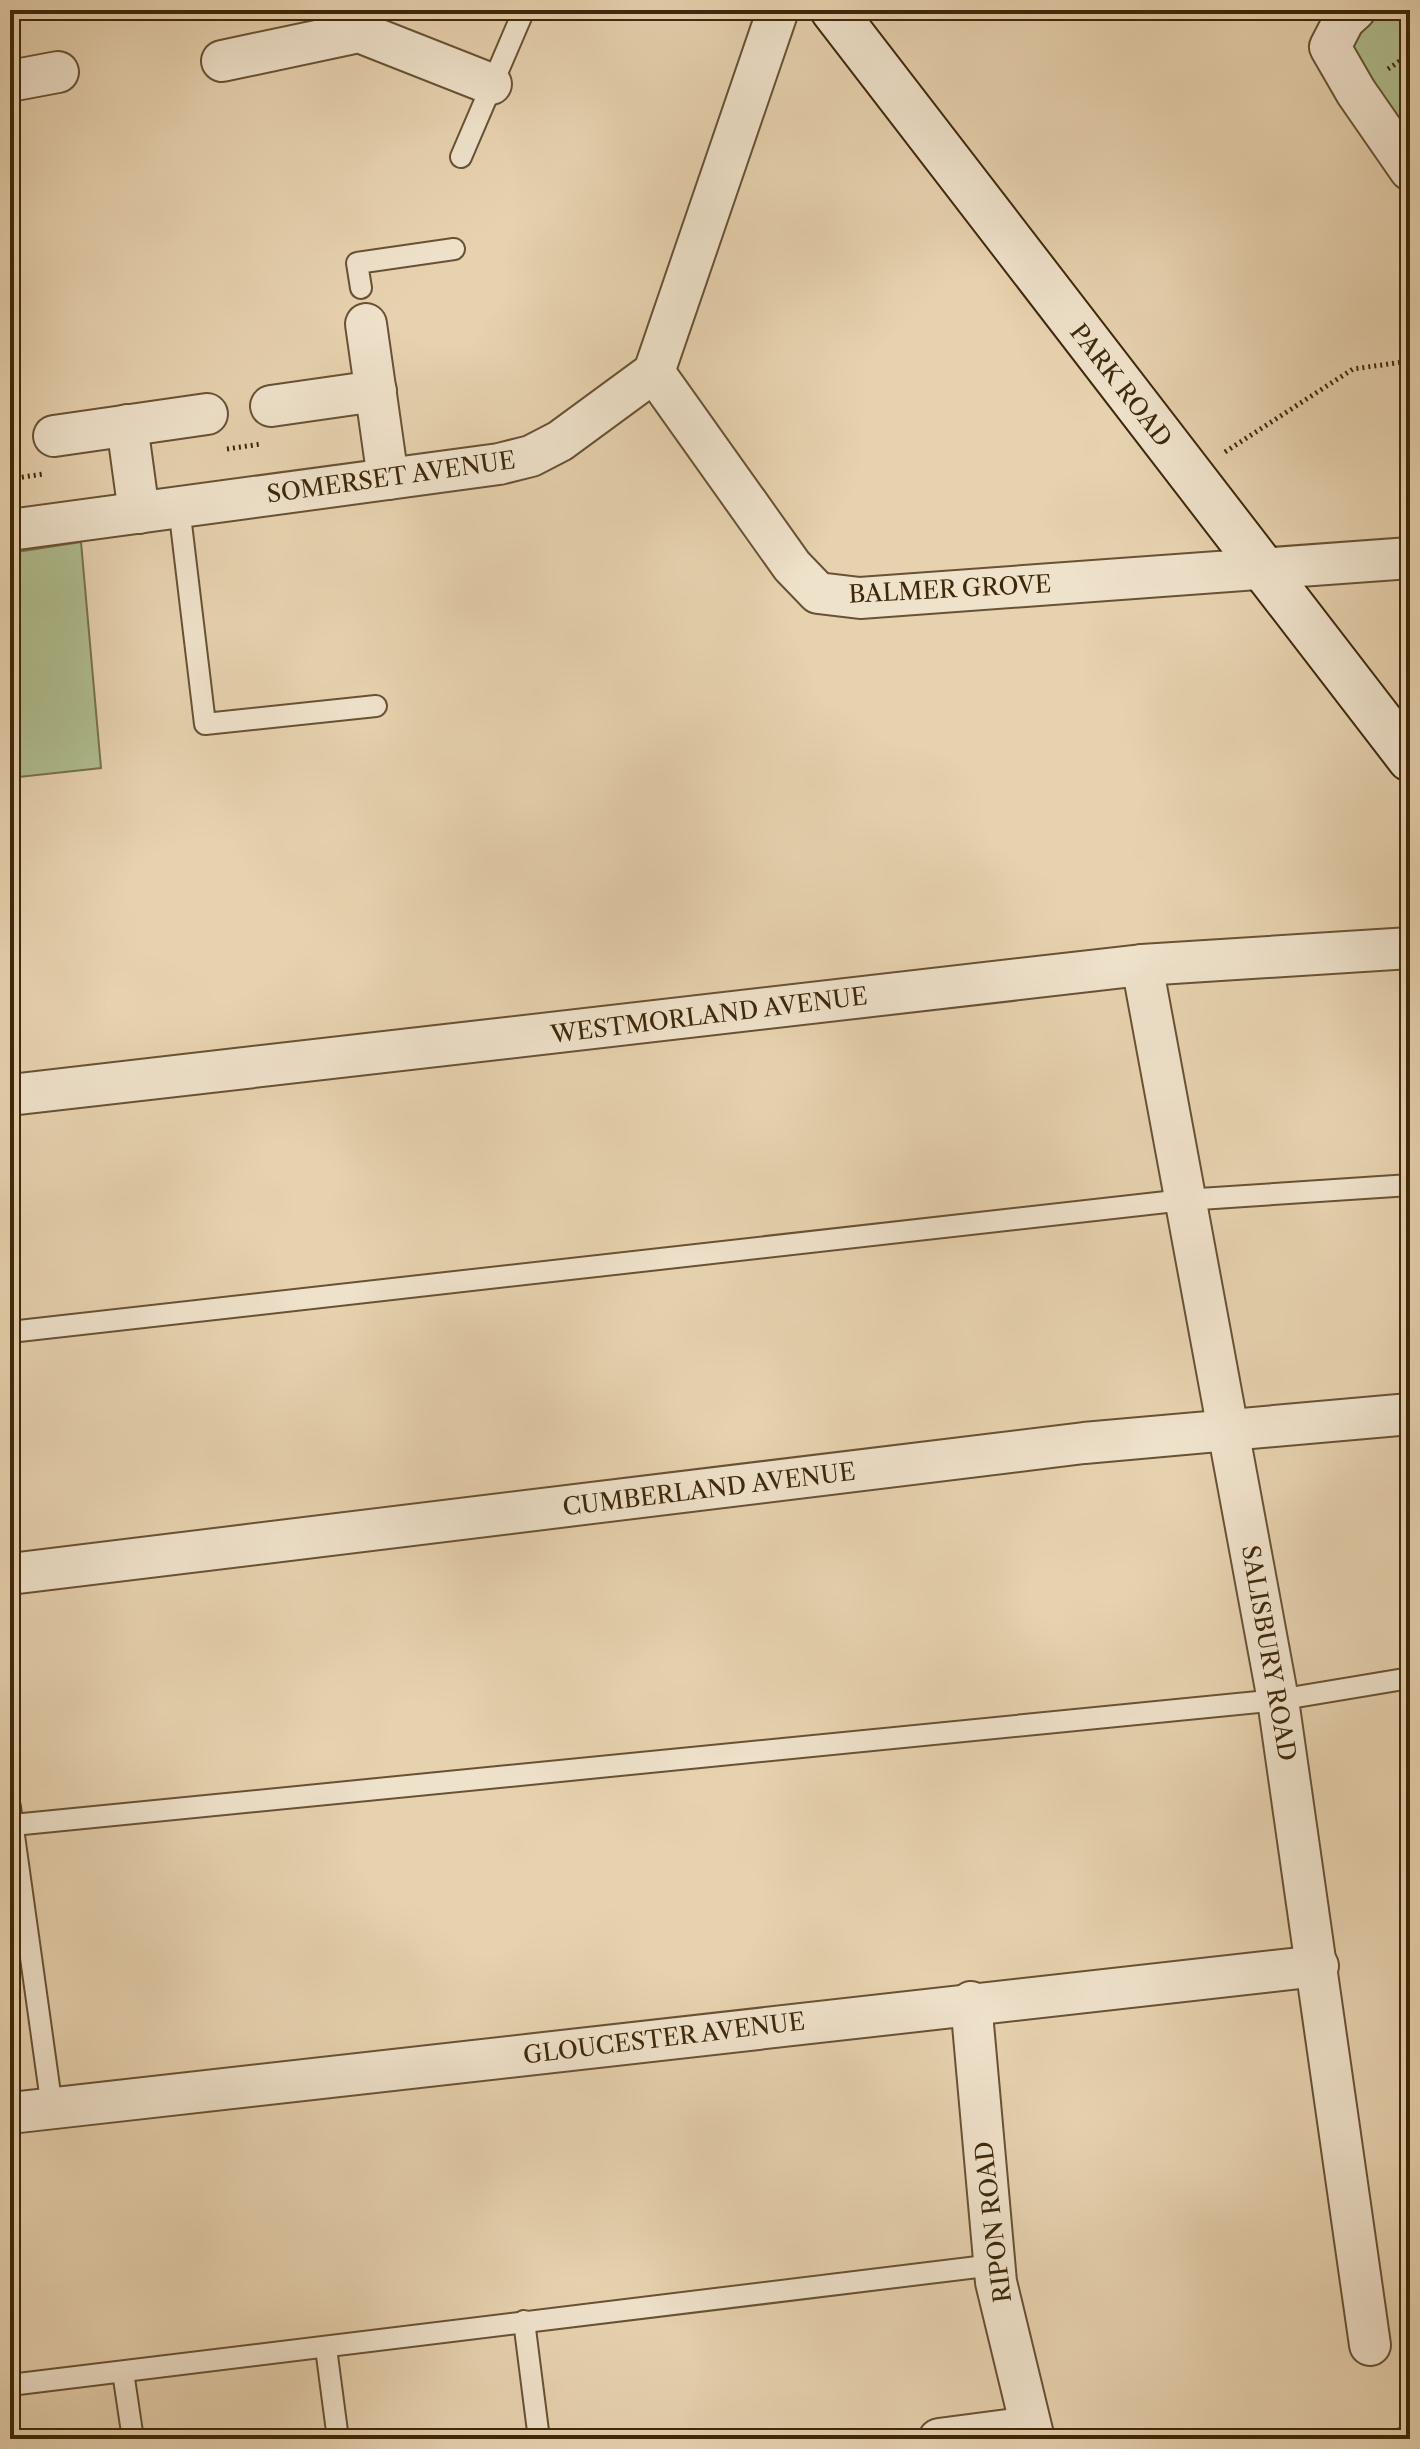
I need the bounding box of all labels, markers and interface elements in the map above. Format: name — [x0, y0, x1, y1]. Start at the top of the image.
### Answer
street label: PARK ROAD — [1064, 318, 1178, 452]
street label: SOMERSET AVENUE — [265, 445, 517, 509]
street label: BALMER GROVE — [848, 569, 1052, 609]
street label: WESTMORLAND AVENUE — [548, 981, 869, 1049]
street label: CUMBERLAND AVENUE — [561, 1457, 857, 1521]
street label: SALISBURY ROAD — [1236, 1543, 1302, 1763]
street label: GLOUCESTER AVENUE — [521, 2006, 807, 2070]
street label: RIPON ROAD — [969, 2140, 1017, 2304]

